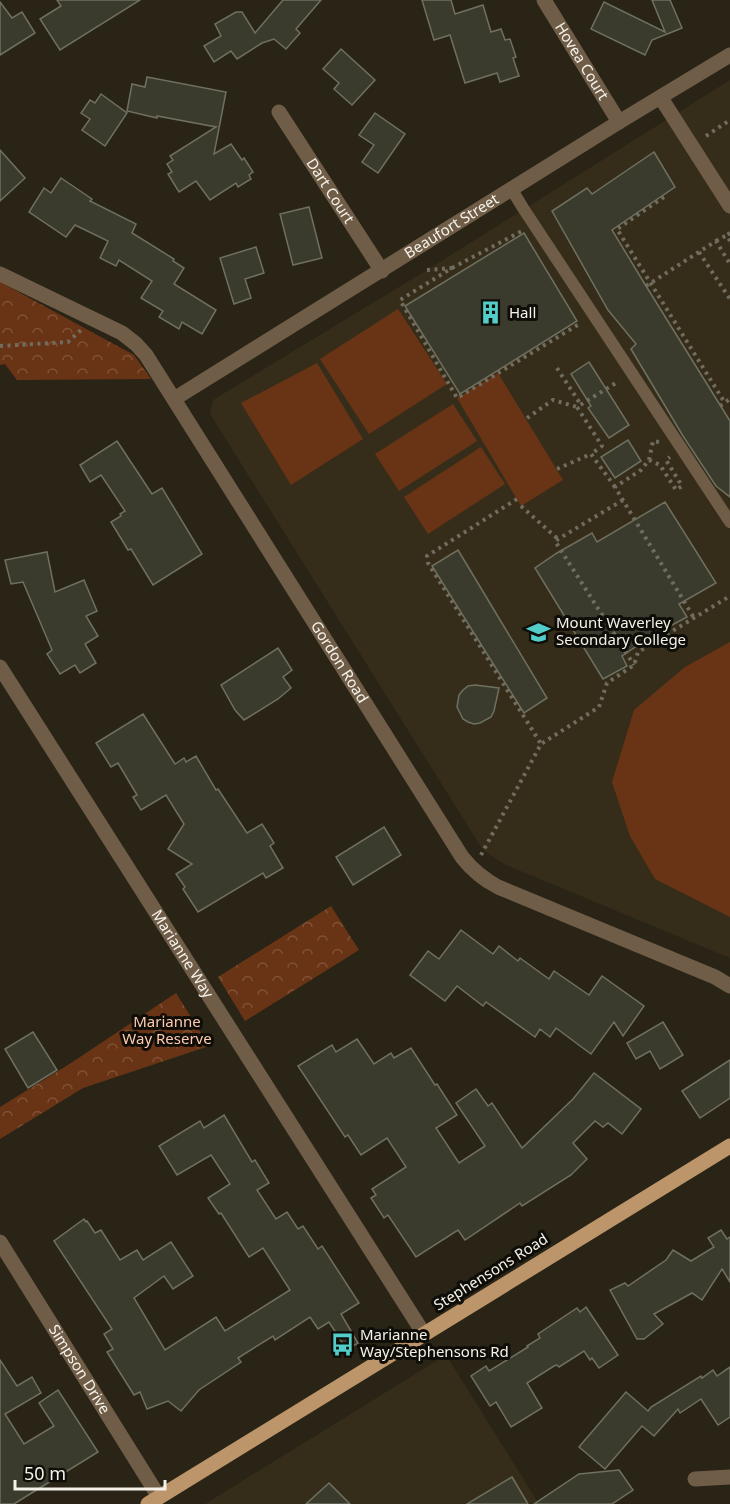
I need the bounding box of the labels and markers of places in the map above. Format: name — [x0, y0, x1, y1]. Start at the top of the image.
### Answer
building icon: Hall — [478, 300, 504, 326]
place label: Hall — [509, 302, 536, 322]
place label: Mount Waverley Secondary College — [556, 612, 686, 649]
school or university icon: Mount Waverley Secondary College — [525, 619, 551, 645]
place label: Marianne Way/Stephensons Rd — [360, 1324, 509, 1361]
bus stop icon: Marianne Way/Stephensons Rd — [329, 1331, 355, 1357]

